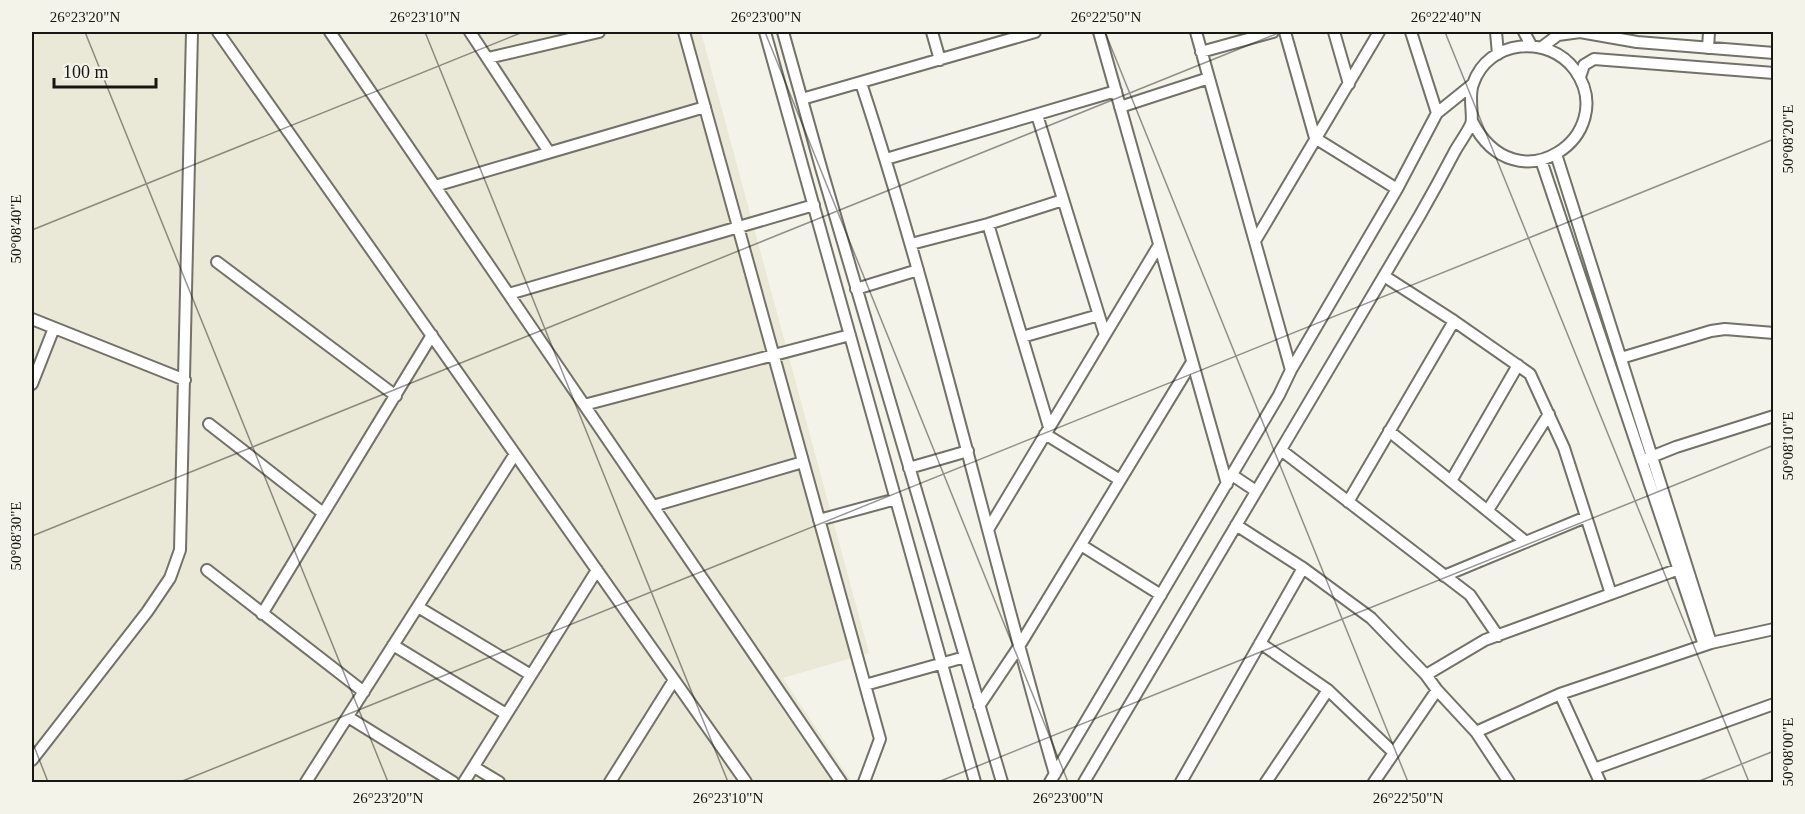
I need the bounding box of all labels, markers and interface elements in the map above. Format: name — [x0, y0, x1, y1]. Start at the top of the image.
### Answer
text: 26°23'20"N — [50, 9, 120, 25]
text: 26°23'10"N — [390, 9, 460, 25]
text: 26°23'00"N — [731, 9, 801, 25]
text: 26°22'50"N — [1071, 9, 1141, 25]
text: 26°22'40"N — [1411, 9, 1481, 25]
scale bar — [54, 51, 156, 89]
text: 100 m — [63, 62, 109, 82]
text: 50°08'20"E — [1780, 105, 1796, 174]
text: 50°08'40"E — [8, 195, 24, 264]
text: 50°08'10"E — [1780, 412, 1796, 481]
text: 50°08'30"E — [8, 502, 24, 571]
text: 50°08'00"E — [1780, 718, 1796, 787]
text: 26°23'20"N — [353, 790, 423, 806]
text: 26°23'10"N — [693, 790, 763, 806]
text: 26°23'00"N — [1033, 790, 1103, 806]
text: 26°22'50"N — [1373, 790, 1443, 806]

